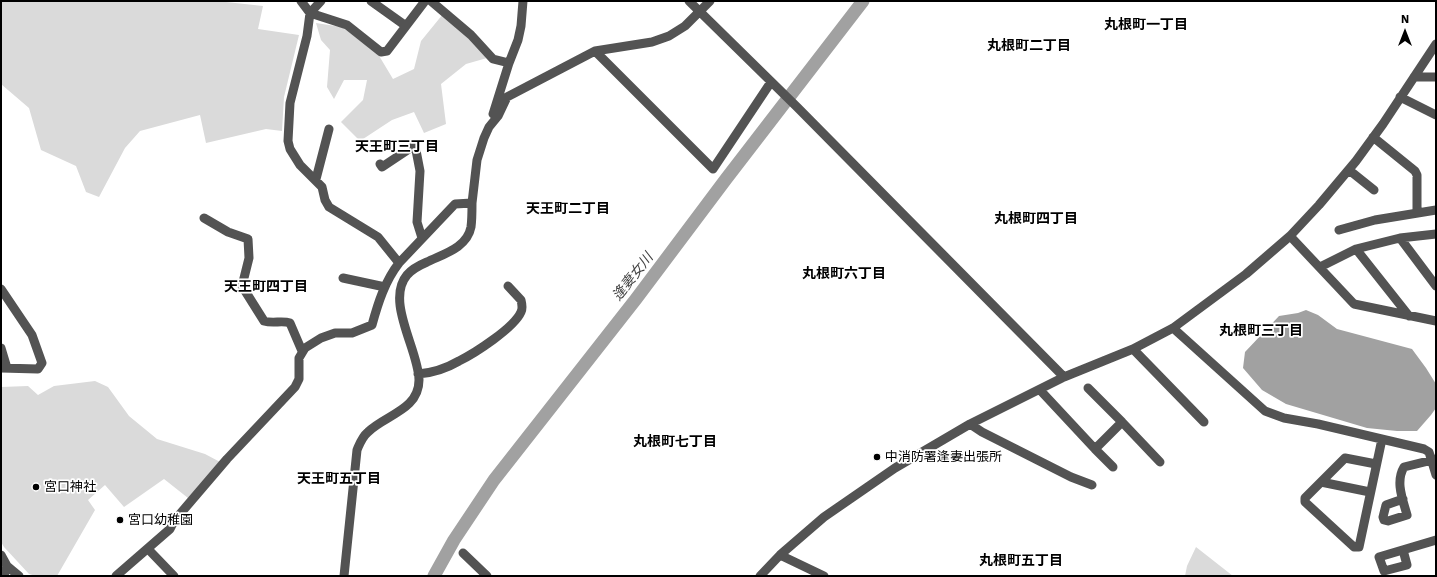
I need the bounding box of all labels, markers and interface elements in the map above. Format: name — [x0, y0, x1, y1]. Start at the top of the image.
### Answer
north arrow — [1385, 12, 1425, 52]
text: N — [1401, 13, 1409, 26]
district label: 丸根町一丁目 — [1104, 17, 1188, 33]
district label: 丸根町二丁目 — [987, 38, 1071, 54]
district label: 天王町三丁目 — [355, 139, 439, 155]
district label: 天王町二丁目 — [526, 201, 610, 217]
district label: 丸根町四丁目 — [994, 211, 1078, 227]
water label: 逢妻女川 — [609, 250, 657, 304]
district label: 丸根町六丁目 — [802, 266, 886, 282]
district label: 天王町四丁目 — [224, 279, 308, 295]
district label: 丸根町三丁目 — [1219, 323, 1303, 339]
district label: 丸根町七丁目 — [633, 434, 717, 450]
place label: 中消防署逢妻出張所 — [885, 449, 1002, 465]
marker: 中消防署逢妻出張所 — [872, 452, 882, 462]
district label: 天王町五丁目 — [297, 471, 381, 487]
place label: 宮口神社 — [44, 479, 96, 495]
marker: 宮口神社 — [31, 482, 41, 492]
place label: 宮口幼稚園 — [128, 512, 193, 528]
marker: 宮口幼稚園 — [115, 515, 125, 525]
district label: 丸根町五丁目 — [979, 553, 1063, 569]

